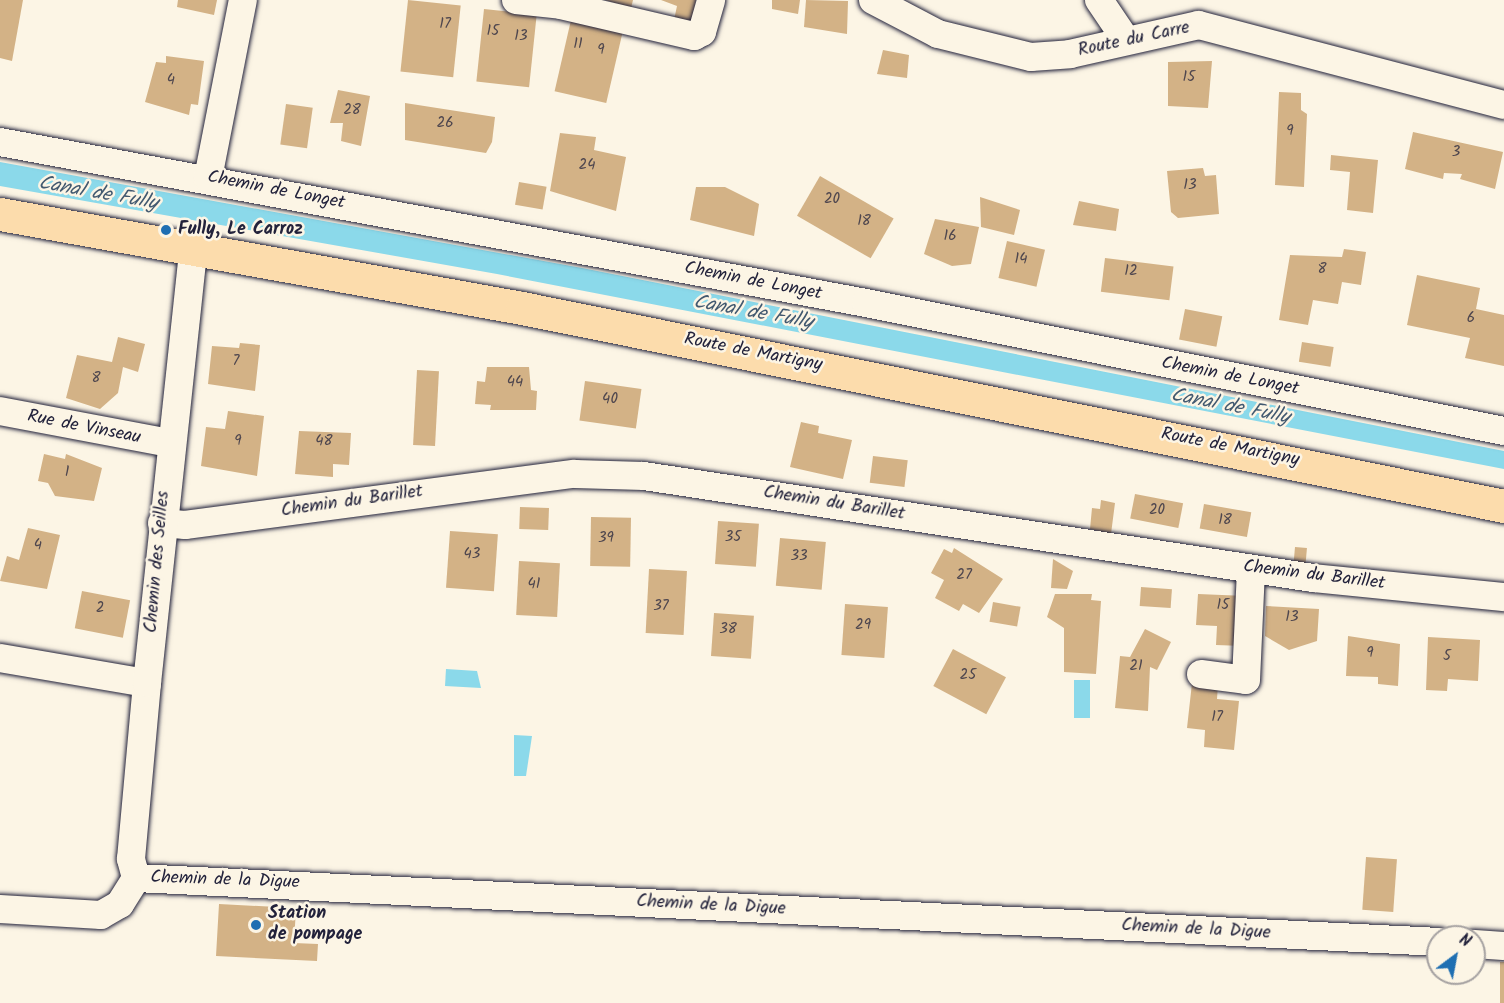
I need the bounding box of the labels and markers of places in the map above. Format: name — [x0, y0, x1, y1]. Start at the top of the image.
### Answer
place label: Fully, Le Carroz — [178, 219, 303, 241]
marker: Fully, Le Carroz — [159, 223, 173, 237]
place label: Station de pompage — [268, 904, 362, 946]
marker: Station de pompage — [249, 918, 263, 932]

